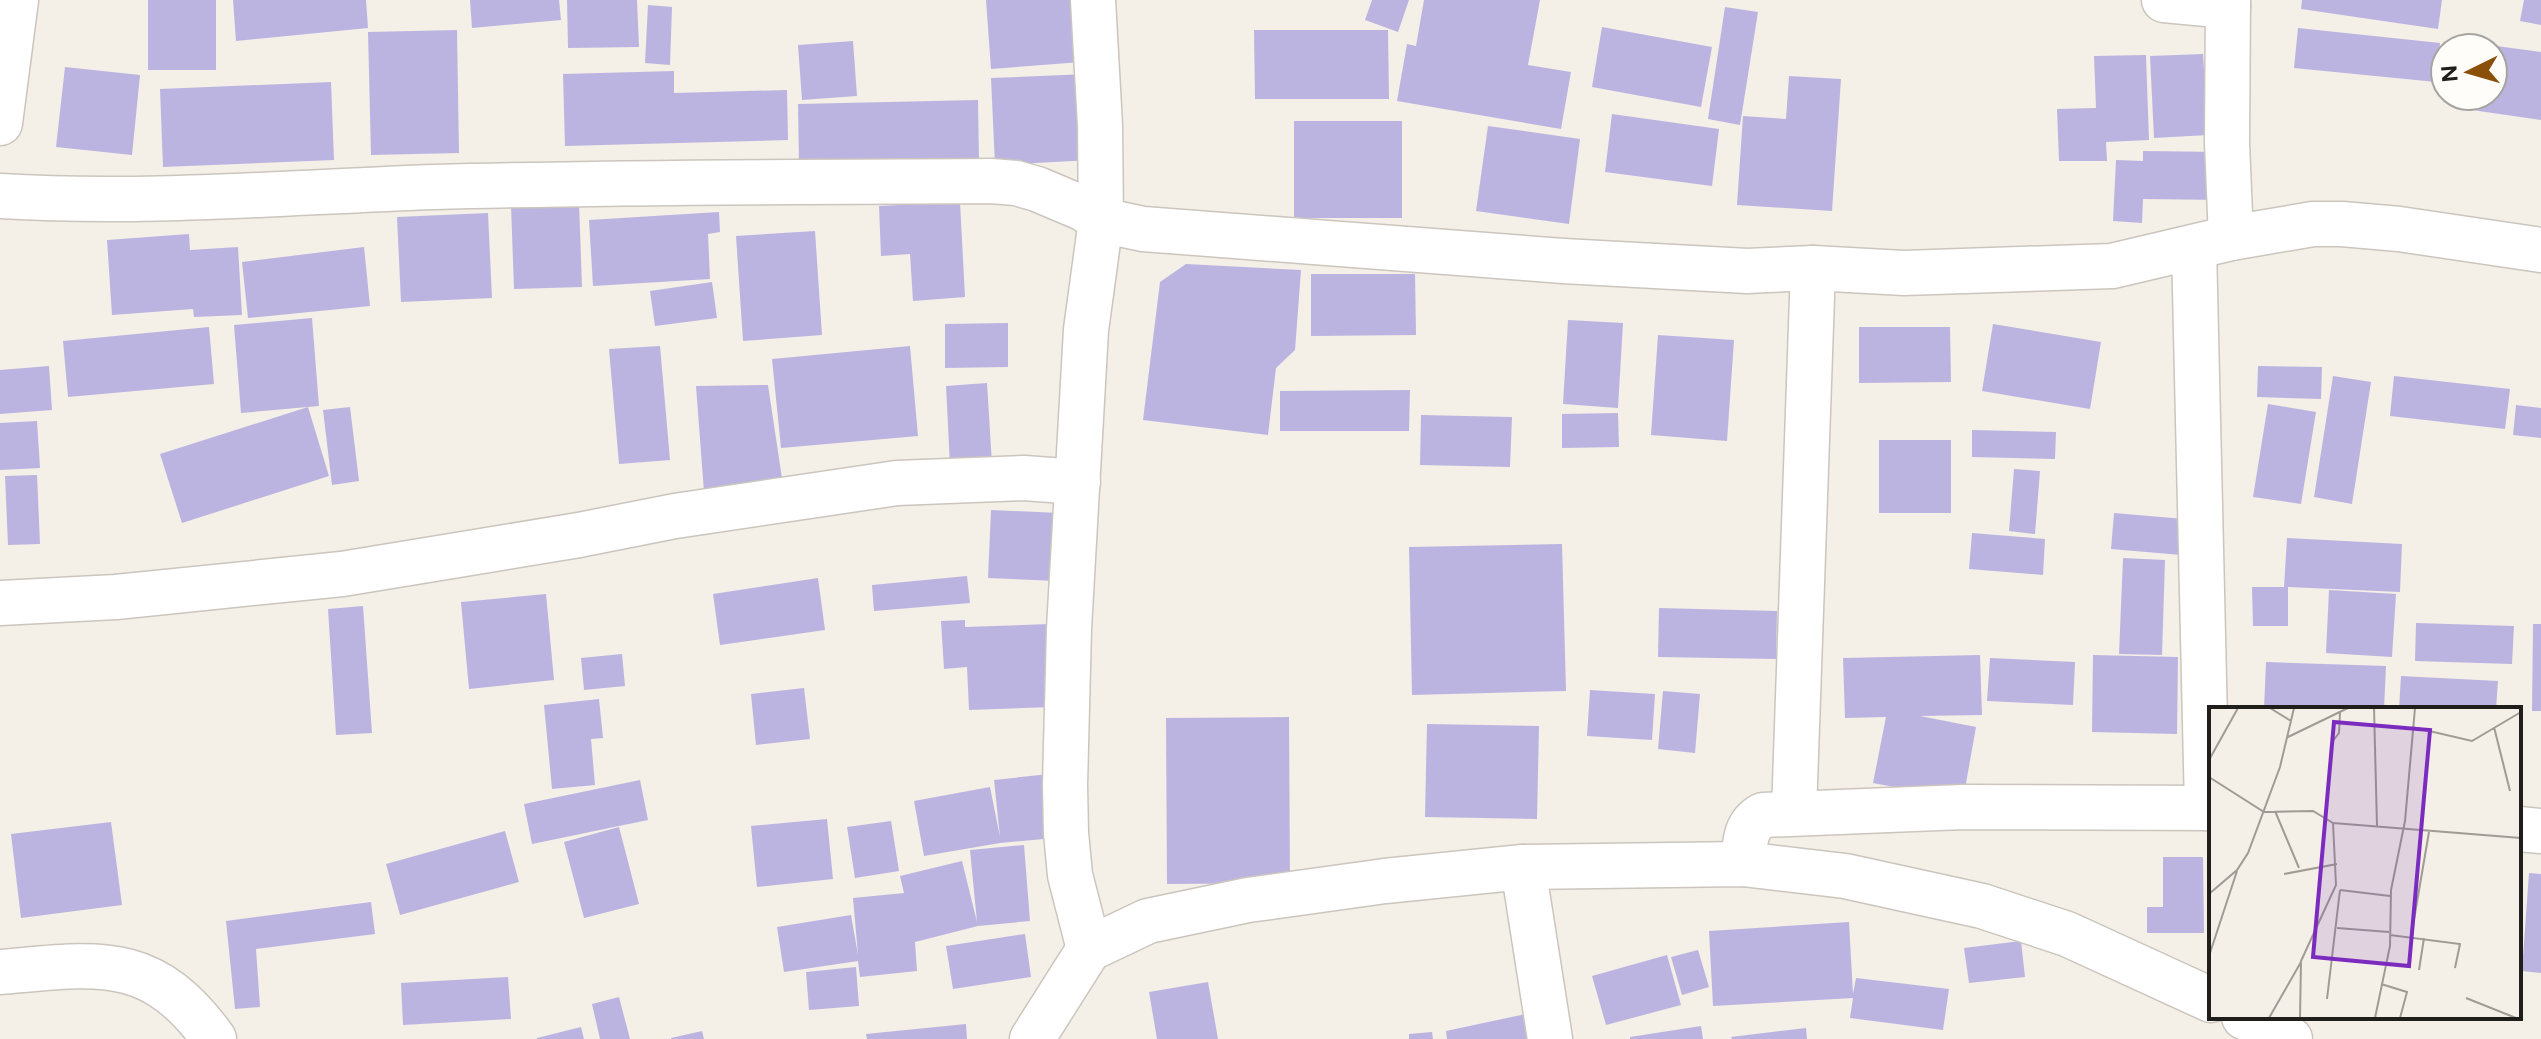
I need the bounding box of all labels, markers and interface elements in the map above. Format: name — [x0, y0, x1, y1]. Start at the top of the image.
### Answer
north arrow — [2429, 32, 2509, 112]
text: N — [2435, 64, 2464, 83]
inset map — [2209, 707, 2521, 1019]

